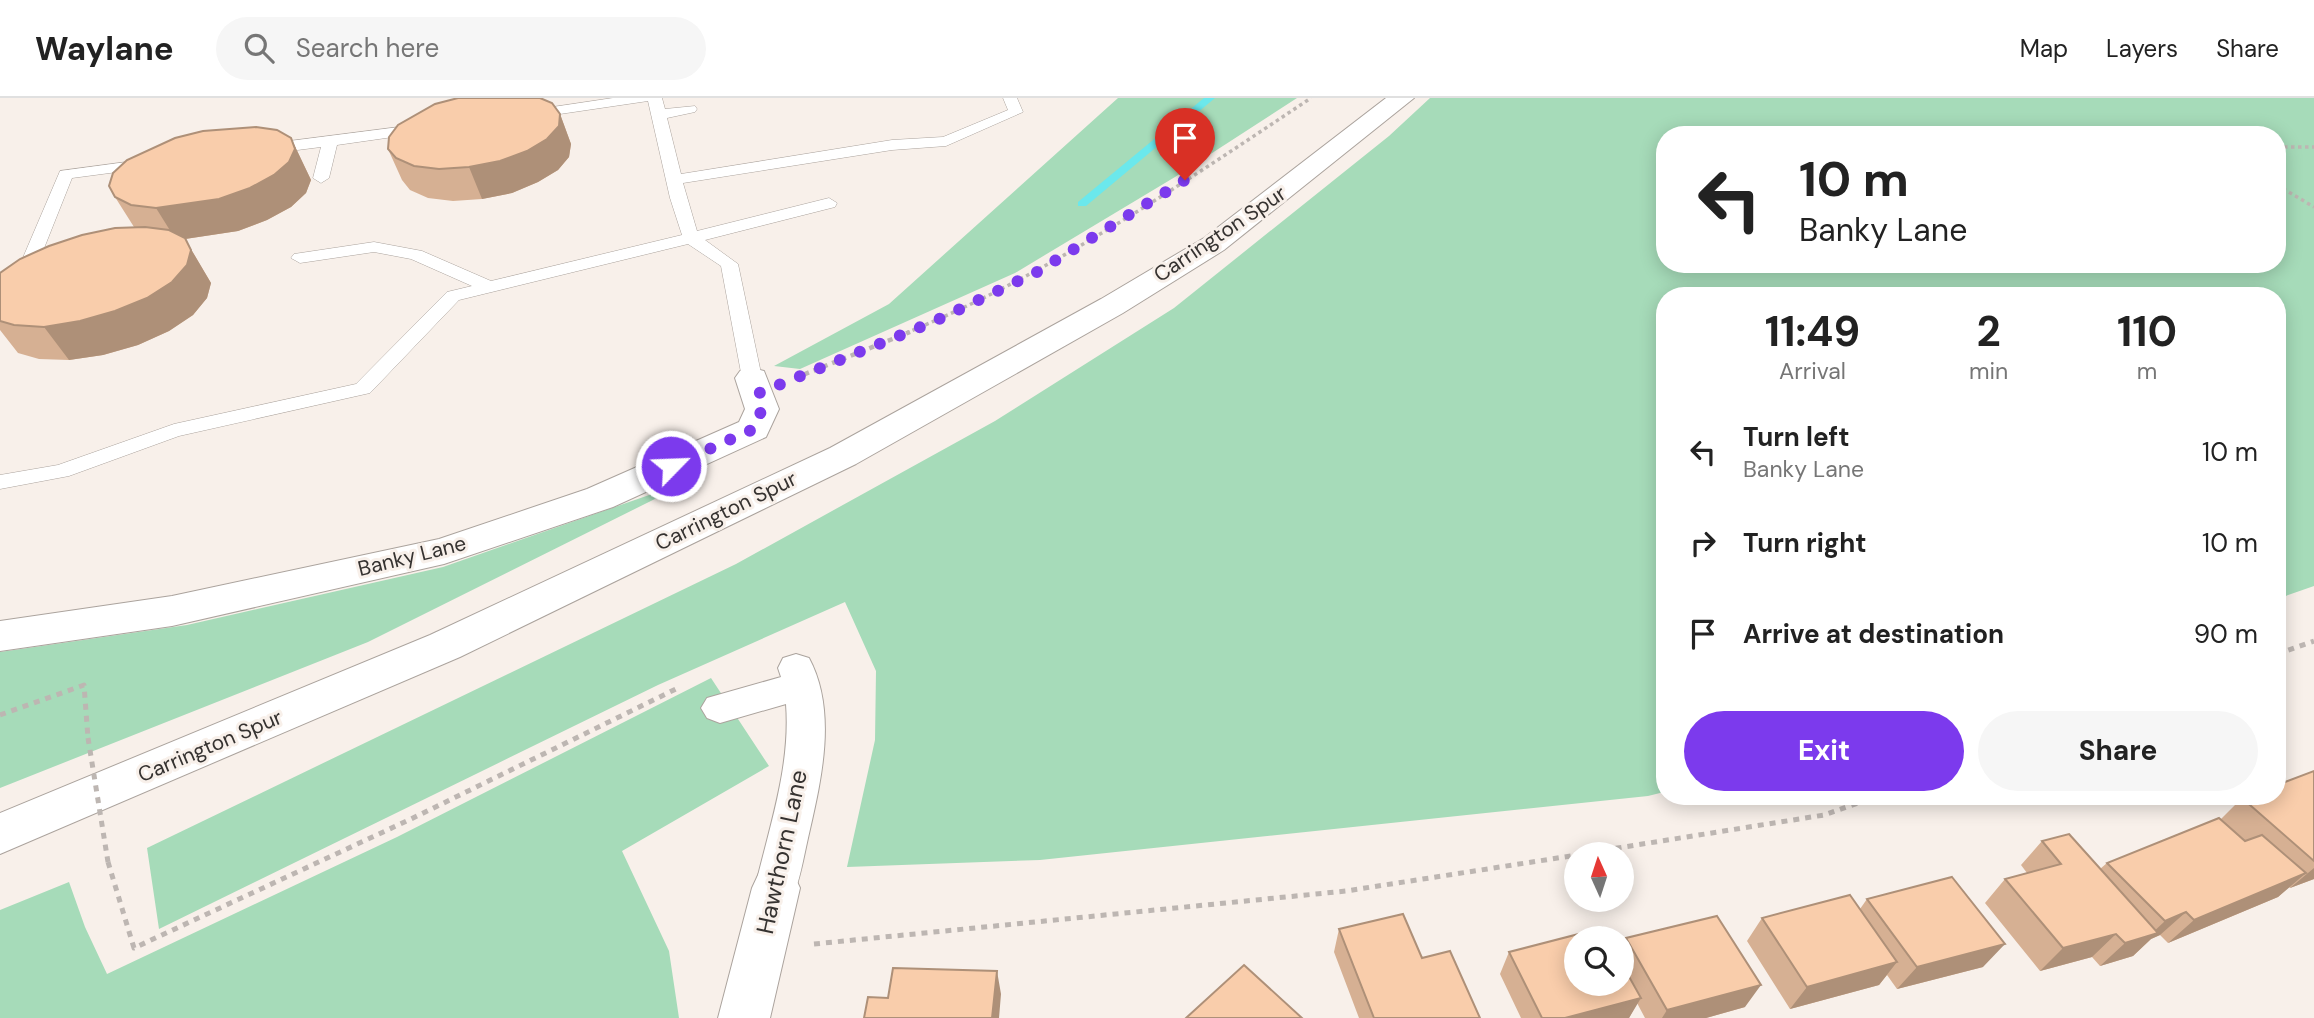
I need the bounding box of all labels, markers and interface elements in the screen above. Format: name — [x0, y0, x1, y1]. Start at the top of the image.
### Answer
search box — [216, 17, 706, 80]
text: Waylane — [35, 27, 174, 70]
icon: search — [240, 29, 278, 67]
text: Search here — [296, 31, 439, 65]
text: Map — [2020, 33, 2068, 64]
text: Layers — [2106, 33, 2178, 64]
text: Share — [2216, 33, 2279, 64]
pin — [1155, 108, 1215, 180]
icon: arrive — [1166, 119, 1204, 157]
text: 10 m — [1799, 147, 1909, 211]
icon: left — [1684, 154, 1775, 245]
street label: Carrington Spur — [1148, 179, 1292, 289]
text: Banky Lane — [1799, 209, 1967, 251]
text: 11:49 — [1765, 304, 1860, 359]
text: 2 — [1976, 304, 2001, 359]
text: 110 — [2117, 304, 2177, 359]
text: Arrival — [1779, 356, 1846, 386]
text: min — [1969, 356, 2008, 386]
text: m — [2137, 356, 2157, 386]
text: Turn left — [1743, 420, 1850, 454]
position arrow — [634, 429, 708, 503]
icon: left — [1684, 433, 1722, 471]
text: 10 m — [2202, 435, 2258, 469]
text: Banky Lane — [1743, 454, 1864, 484]
street label: Carrington Spur — [651, 465, 802, 557]
icon: right — [1684, 524, 1722, 562]
text: Turn right — [1743, 526, 1867, 560]
text: 10 m — [2202, 526, 2258, 560]
street label: Banky Lane — [355, 529, 469, 583]
icon: arrive — [1684, 615, 1722, 653]
text: Arrive at destination — [1743, 617, 2004, 651]
text: 90 m — [2194, 617, 2258, 651]
street label: Carrington Spur — [134, 703, 287, 789]
button: Exit — [1684, 711, 1964, 791]
button: Share — [1978, 711, 2258, 791]
street label: Hawthorn Lane — [749, 767, 814, 937]
north arrow — [1564, 842, 1634, 912]
map controls — [1564, 842, 1634, 996]
button: search — [1564, 926, 1634, 996]

